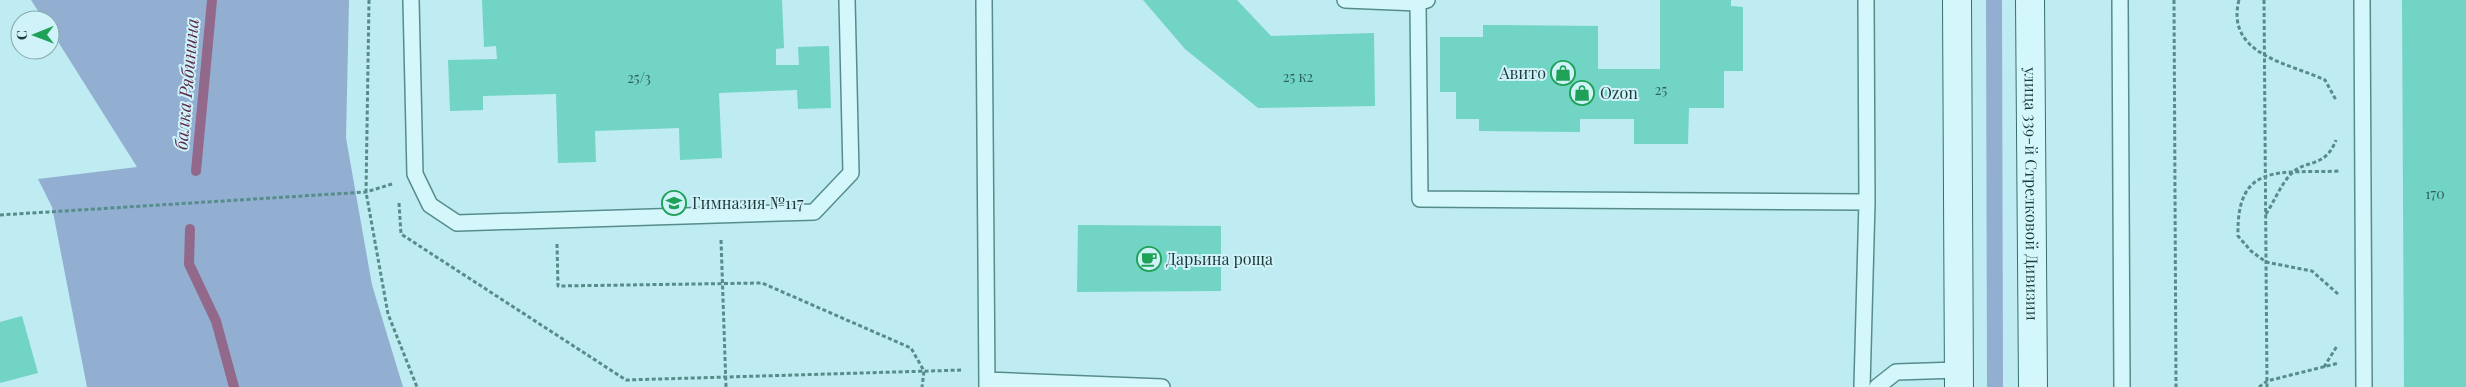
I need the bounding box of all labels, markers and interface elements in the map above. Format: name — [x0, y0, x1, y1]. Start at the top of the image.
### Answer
north arrow — [10, 10, 60, 60]
water label: балка Рябинина — [168, 17, 204, 151]
text: С — [12, 30, 31, 40]
shop icon: Авито — [1550, 60, 1576, 86]
place label: Авито — [1499, 62, 1546, 83]
street label: улица 339-й Стрелковой Дивизии — [2021, 66, 2043, 321]
house number: 25 к2 — [1283, 67, 1314, 86]
house number: 25/3 — [627, 68, 651, 87]
shop icon: Ozon — [1569, 80, 1595, 106]
house number: 25 — [1655, 80, 1667, 99]
place label: Ozon — [1600, 82, 1638, 103]
house number: 170 — [2425, 184, 2445, 203]
school or university icon: Гимназия №117 — [661, 190, 687, 216]
place label: Гимназия №117 — [692, 192, 804, 213]
cafe icon: Дарьина роща — [1136, 246, 1162, 272]
place label: Дарьина роща — [1166, 248, 1273, 269]

